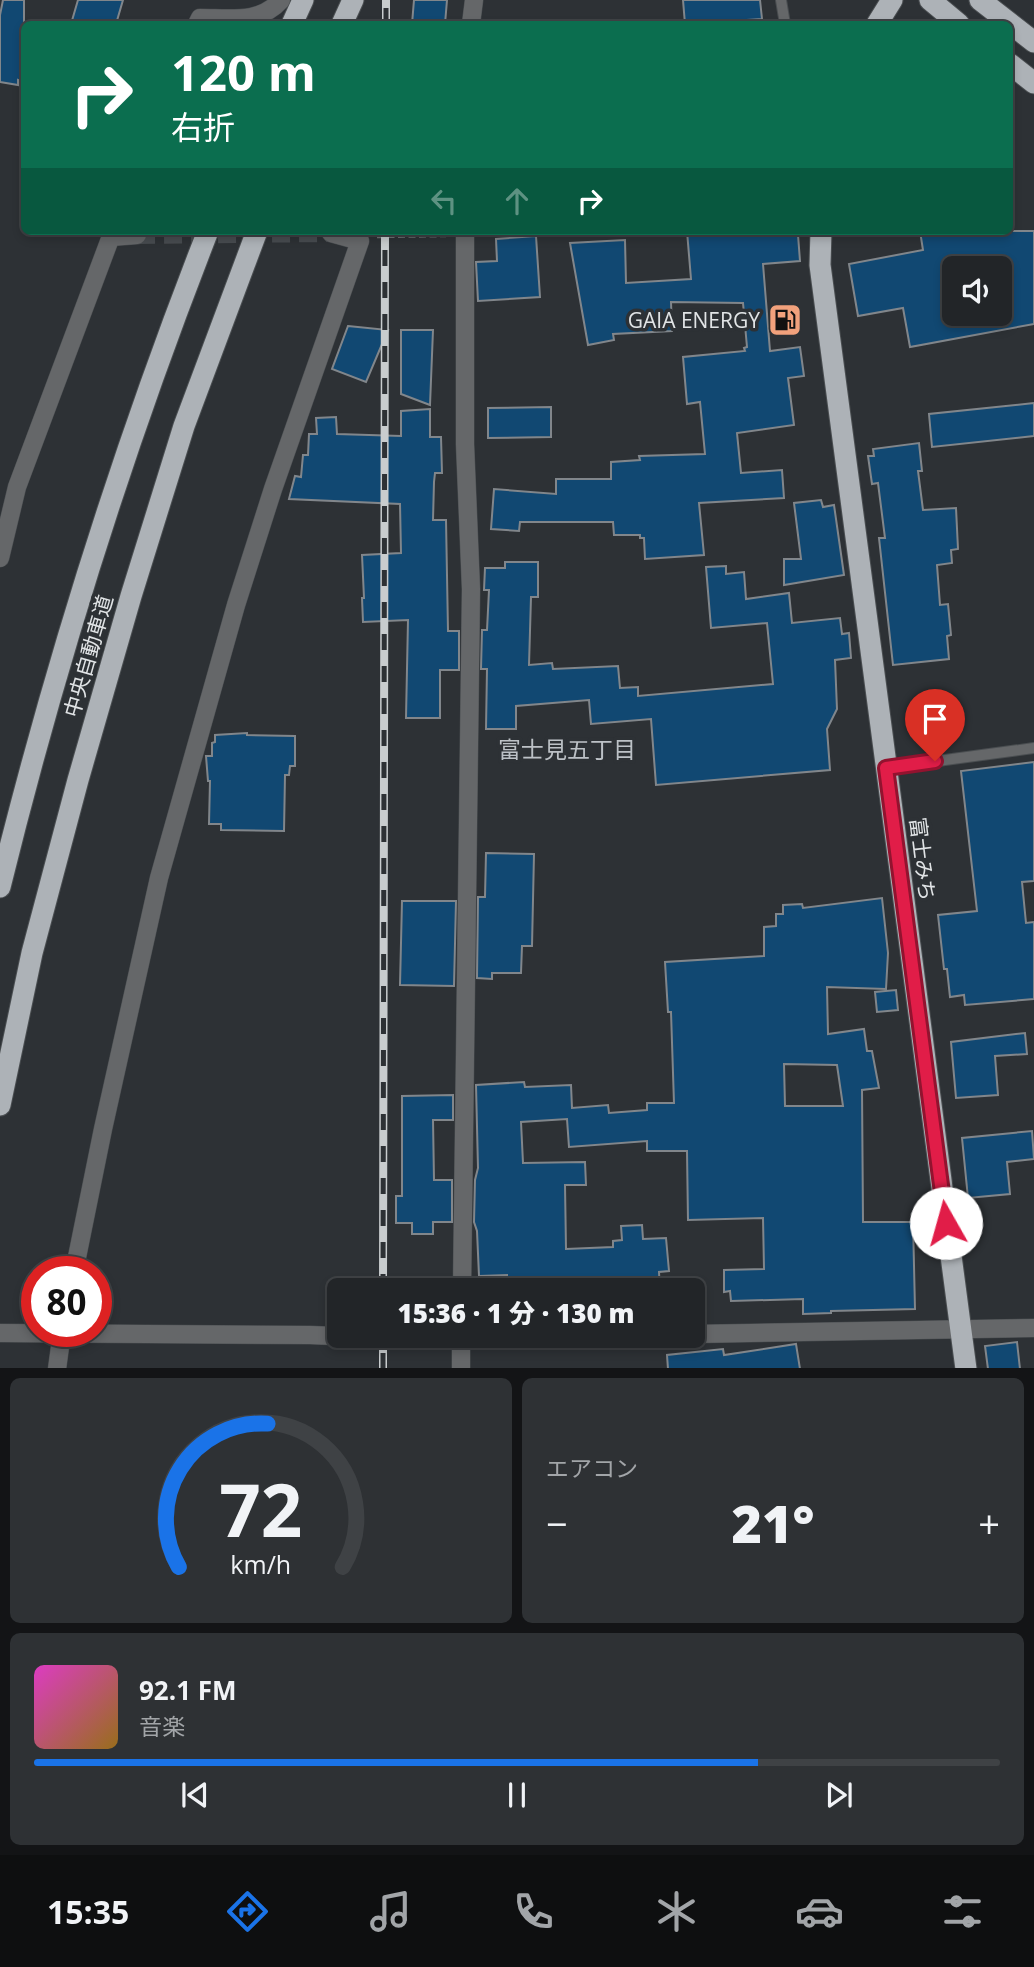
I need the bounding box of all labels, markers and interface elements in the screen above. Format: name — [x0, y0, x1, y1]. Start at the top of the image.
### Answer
text: 120 m — [171, 39, 316, 105]
icon: right — [56, 49, 147, 140]
text: 右折 — [171, 105, 235, 148]
icon: left — [425, 182, 463, 220]
icon: ahead — [498, 182, 536, 220]
icon: right — [571, 182, 609, 220]
map controls — [942, 256, 1012, 326]
button: sound — [942, 256, 1012, 326]
fuel station icon: GAIA ENERGY — [766, 301, 804, 339]
place label: GAIA ENERGY — [628, 306, 760, 334]
street label: 中央自動車道 — [57, 592, 119, 720]
pin — [905, 689, 965, 761]
icon: arrive — [916, 700, 954, 738]
district label: 富士見五丁目 — [498, 733, 636, 765]
street label: 富士みち — [904, 816, 942, 902]
position arrow — [909, 1186, 983, 1260]
speed limit sign: 80 — [21, 1256, 112, 1347]
text: 15:36 · 1 分 · 130 m — [398, 1295, 634, 1331]
text: エアコン — [546, 1452, 638, 1484]
text: 72 — [219, 1459, 303, 1558]
text: 21° — [732, 1487, 814, 1558]
text: − — [546, 1497, 568, 1549]
text: + — [978, 1497, 1000, 1549]
text: km/h — [231, 1546, 291, 1580]
text: 92.1 FM — [139, 1672, 237, 1708]
text: 音楽 — [139, 1710, 185, 1742]
icon: previous — [176, 1776, 214, 1814]
icon: pause — [498, 1776, 536, 1814]
icon: next — [820, 1776, 858, 1814]
icon: directions — [223, 1887, 272, 1936]
icon: music — [366, 1887, 415, 1936]
icon: phone — [509, 1887, 558, 1936]
icon: climate — [652, 1887, 701, 1936]
icon: car — [795, 1887, 844, 1936]
icon: filters — [938, 1887, 987, 1936]
text: 15:35 — [47, 1890, 129, 1933]

